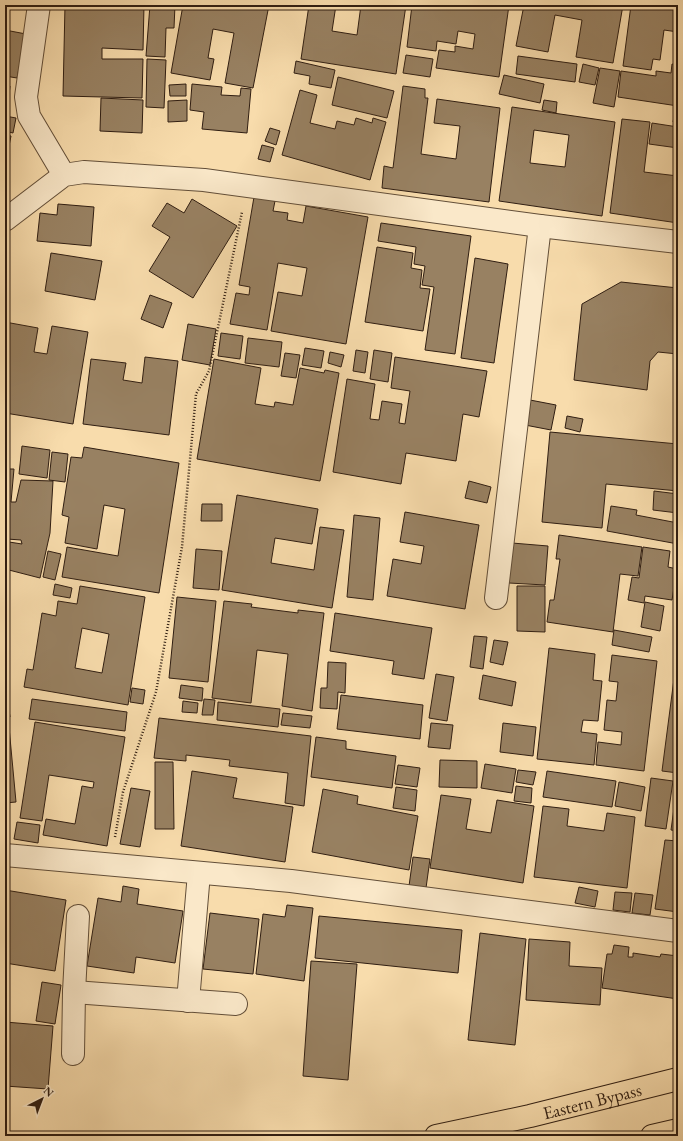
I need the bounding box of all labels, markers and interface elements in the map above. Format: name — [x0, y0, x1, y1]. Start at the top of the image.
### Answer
street label: Eastern Bypass — [540, 1077, 644, 1124]
north arrow — [22, 1079, 62, 1119]
text: N — [41, 1083, 57, 1100]

